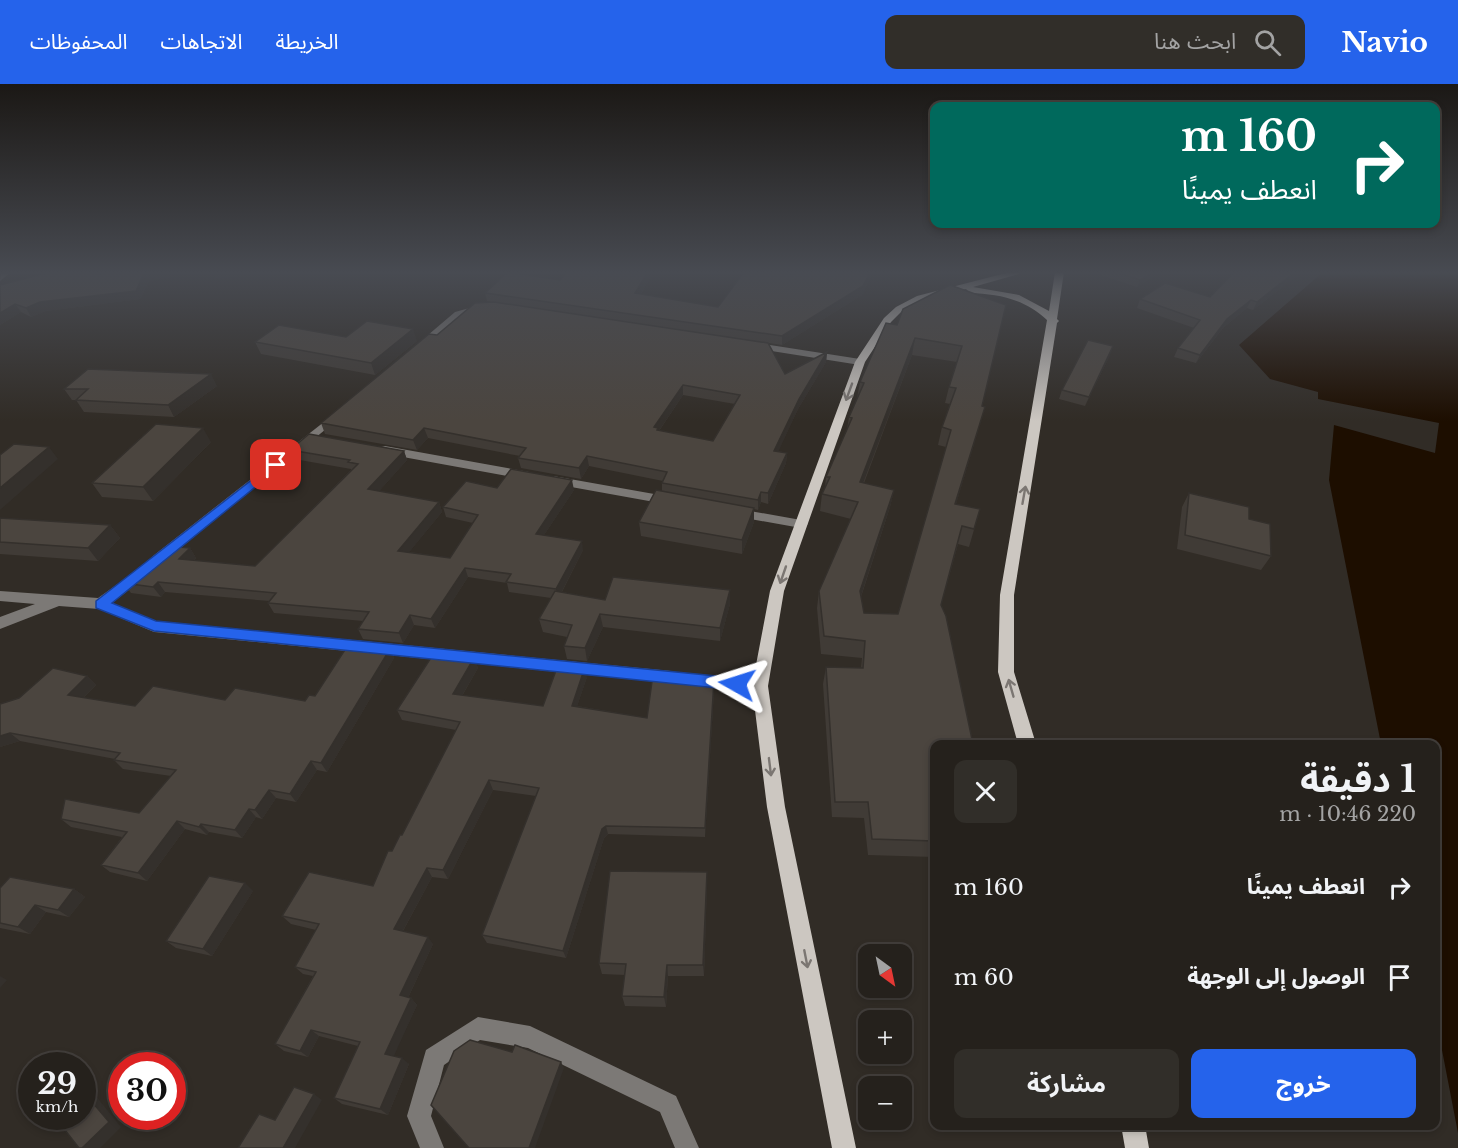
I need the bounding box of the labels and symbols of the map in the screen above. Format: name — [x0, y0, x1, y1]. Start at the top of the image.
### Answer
one-way arrow — [843, 382, 854, 401]
pin — [250, 439, 301, 490]
one-way arrow — [1019, 486, 1030, 505]
one-way arrow — [776, 565, 787, 584]
position arrow — [705, 652, 769, 716]
one-way arrow — [1005, 679, 1016, 698]
one-way arrow — [765, 757, 776, 776]
north arrow — [858, 944, 912, 998]
one-way arrow — [801, 948, 812, 968]
speed limit sign: 30 — [108, 1052, 186, 1130]

